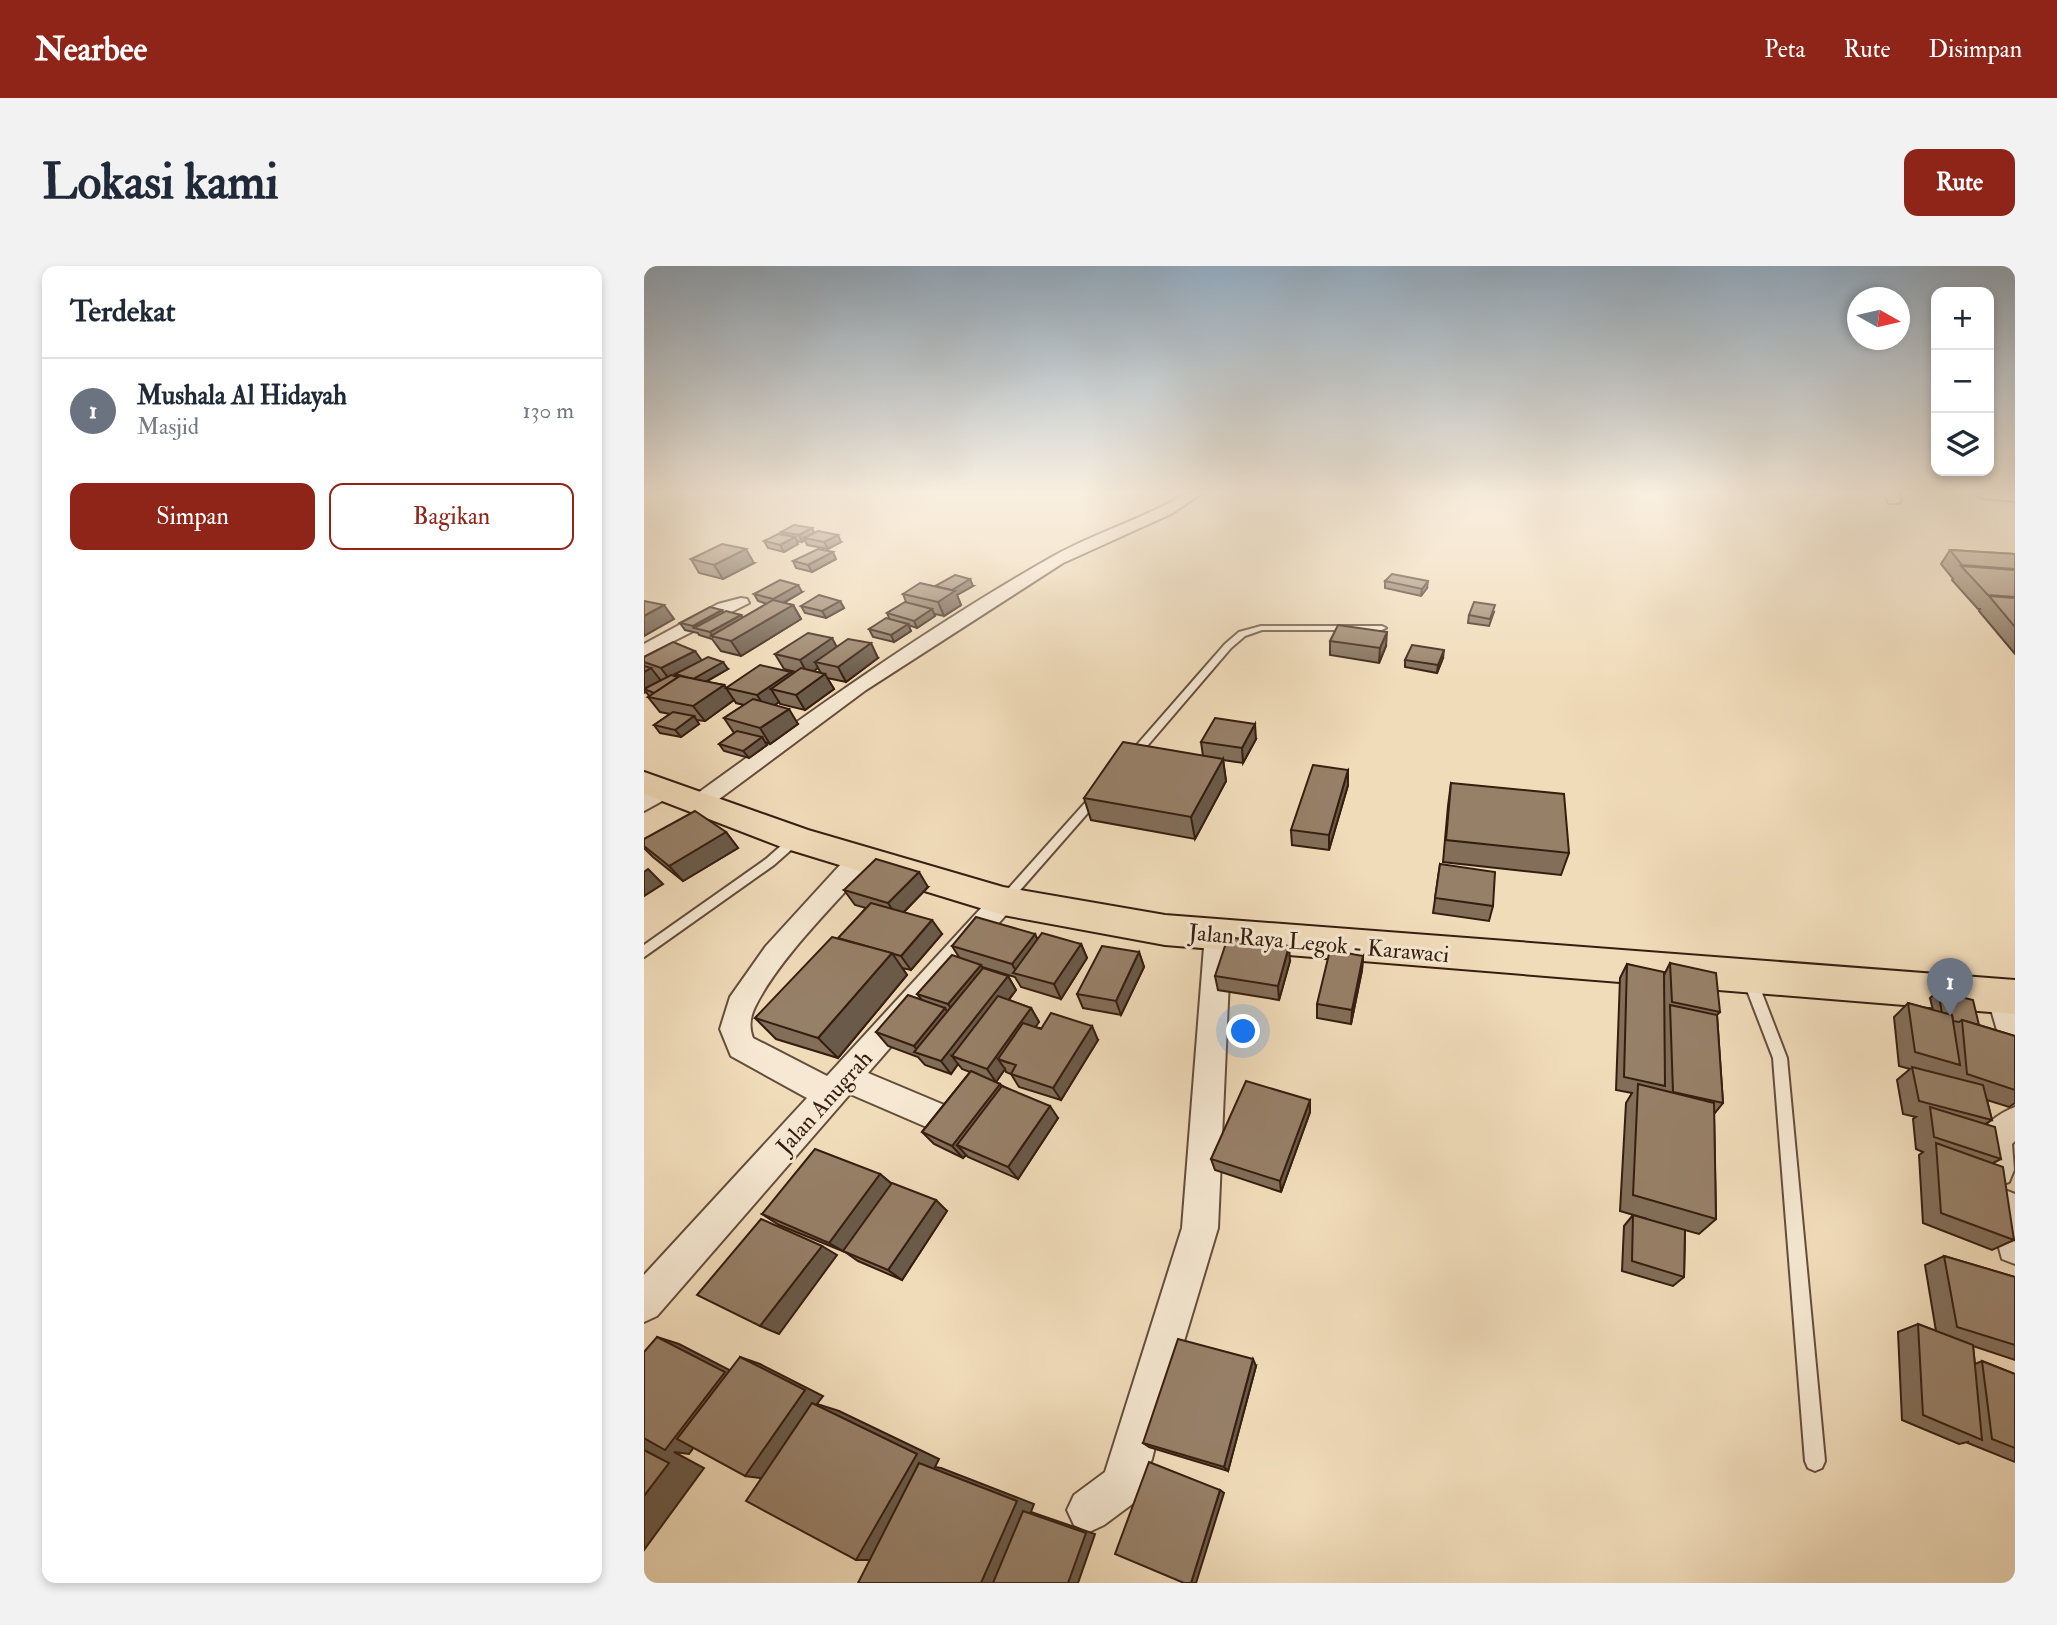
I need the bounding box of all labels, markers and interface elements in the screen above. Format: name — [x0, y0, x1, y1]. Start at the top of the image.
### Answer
text: Nearbee — [35, 29, 147, 70]
text: Peta — [1764, 34, 1805, 65]
text: Rute — [1843, 34, 1891, 65]
text: Disimpan — [1929, 34, 2022, 65]
button: Rute — [1904, 149, 2015, 216]
text: Lokasi kami — [42, 152, 279, 213]
north arrow — [1847, 287, 1910, 350]
map controls — [1931, 287, 1994, 476]
button: + — [1931, 287, 1994, 350]
text: Terdekat — [70, 293, 175, 330]
button: − — [1931, 350, 1994, 413]
text: Mushala Al Hidayah — [137, 380, 347, 412]
text: 1 — [89, 396, 97, 425]
text: 130 m — [522, 396, 574, 425]
text: Masjid — [137, 412, 199, 441]
button: layers — [1931, 413, 1994, 476]
button: Simpan — [70, 483, 315, 550]
button: Bagikan — [329, 483, 574, 550]
street label: Jalan Raya Legok - Karawaci — [1186, 918, 1451, 969]
pin: 1 — [1927, 958, 1973, 1016]
your location — [1226, 1014, 1260, 1048]
street label: Jalan Anugrah — [769, 1044, 879, 1161]

